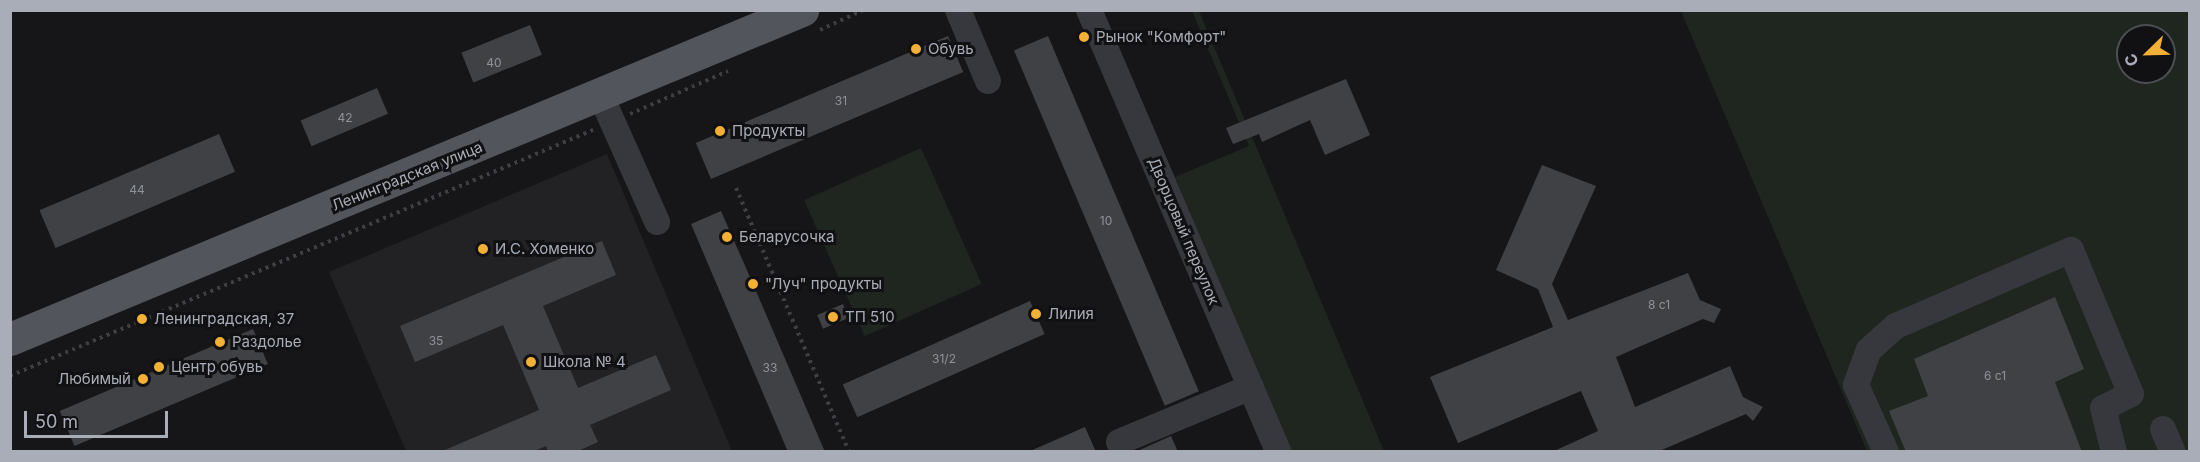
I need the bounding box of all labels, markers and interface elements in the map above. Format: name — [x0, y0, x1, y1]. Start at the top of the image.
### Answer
north arrow — [2116, 24, 2176, 84]
place label: Рынок "Комфорт" — [1096, 28, 1226, 46]
marker: Рынок "Комфорт" — [1077, 30, 1091, 44]
place label: Обувь — [928, 40, 974, 58]
marker: Обувь — [909, 42, 923, 56]
text: С — [2120, 51, 2143, 70]
house number: 40 — [486, 56, 502, 70]
house number: 31 — [835, 94, 847, 108]
house number: 42 — [337, 111, 353, 125]
place label: Продукты — [732, 122, 806, 140]
marker: Продукты — [713, 124, 727, 138]
street label: Ленинградская улица — [329, 138, 485, 214]
street label: Дворцовый переулок — [1145, 155, 1223, 307]
house number: 44 — [129, 183, 145, 197]
house number: 10 — [1100, 214, 1112, 228]
place label: Беларусочка — [739, 228, 834, 246]
marker: Беларусочка — [720, 230, 734, 244]
place label: И.С. Хоменко — [495, 240, 594, 258]
marker: И.С. Хоменко — [476, 242, 490, 256]
place label: "Луч" продукты — [765, 275, 882, 293]
marker: "Луч" продукты — [746, 277, 760, 291]
house number: 8 с1 — [1648, 298, 1670, 312]
place label: Лилия — [1048, 305, 1094, 323]
marker: Лилия — [1029, 307, 1043, 321]
place label: ТП 510 — [845, 308, 895, 326]
place label: Ленинградская, 37 — [154, 310, 294, 328]
marker: ТП 510 — [826, 310, 840, 324]
marker: Ленинградская, 37 — [135, 312, 149, 326]
place label: Раздолье — [232, 333, 302, 351]
house number: 35 — [429, 334, 443, 348]
marker: Раздолье — [213, 335, 227, 349]
house number: 31/2 — [932, 352, 956, 366]
place label: Школа № 4 — [543, 353, 626, 371]
marker: Школа № 4 — [524, 355, 538, 369]
place label: Центр обувь — [171, 358, 263, 376]
marker: Центр обувь — [152, 360, 166, 374]
house number: 33 — [763, 361, 777, 375]
house number: 6 с1 — [1984, 369, 2006, 383]
place label: Любимый — [58, 370, 131, 388]
marker: Любимый — [136, 372, 150, 386]
scale bar — [27, 399, 171, 437]
text: 50 m — [35, 411, 78, 432]

